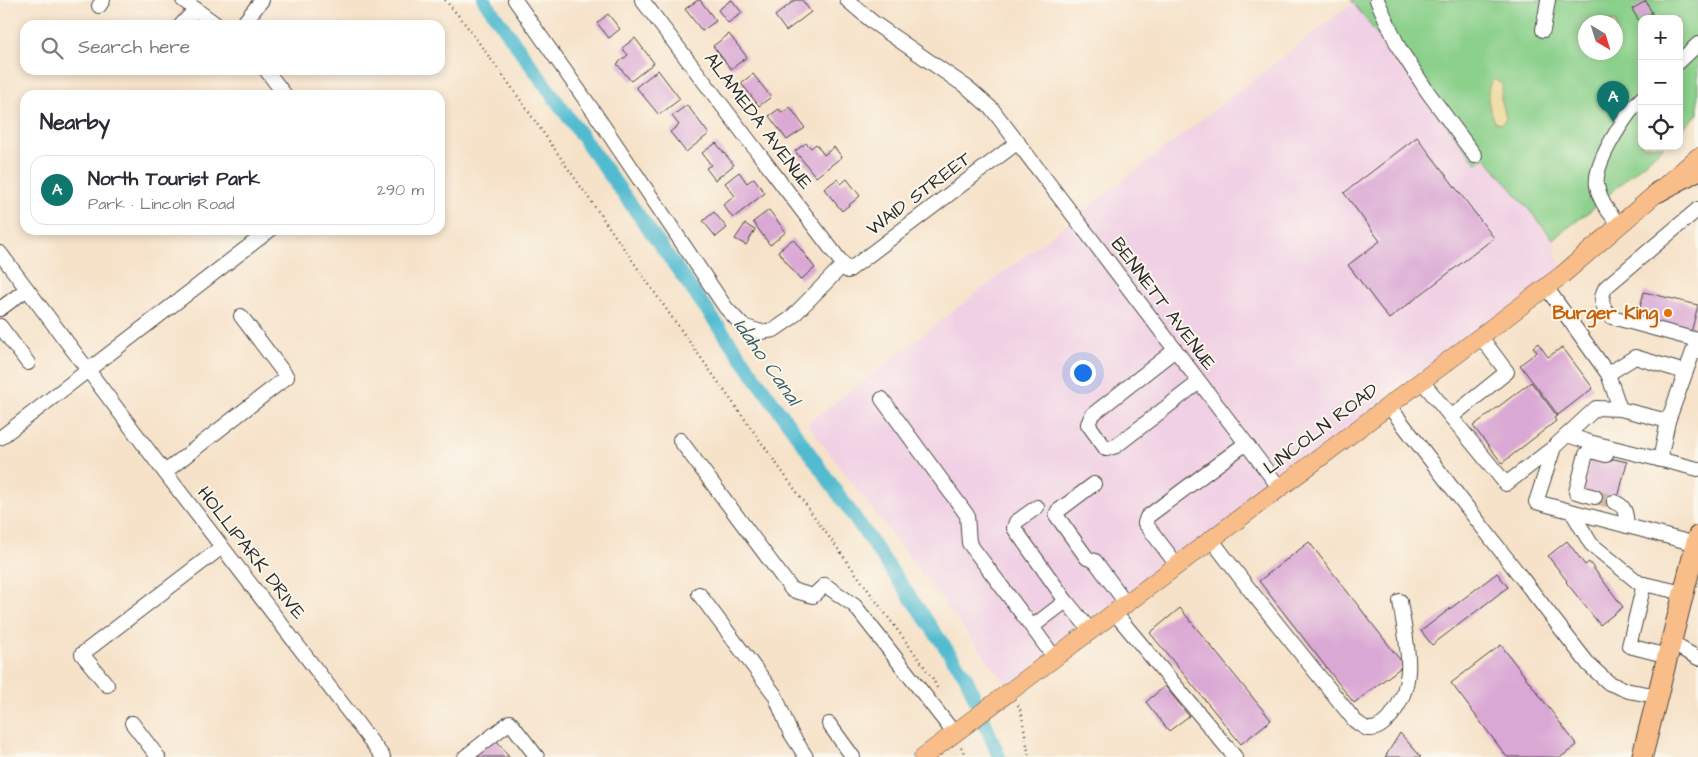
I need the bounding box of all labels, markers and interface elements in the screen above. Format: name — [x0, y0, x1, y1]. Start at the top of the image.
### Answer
north arrow — [1578, 15, 1623, 60]
map controls — [1638, 15, 1683, 150]
button: + — [1638, 15, 1683, 60]
search box — [20, 20, 445, 75]
icon: search — [38, 34, 66, 62]
text: Search here — [78, 34, 190, 61]
street label: ALAMEDA AVENUE — [697, 47, 819, 195]
button: − — [1638, 60, 1683, 105]
pin: A — [1597, 81, 1629, 122]
button: locate — [1638, 105, 1683, 150]
text: Nearby — [40, 108, 110, 137]
street label: WAID STREET — [861, 146, 977, 242]
text: North Tourist Park — [88, 166, 260, 193]
text: A — [52, 179, 62, 201]
text: 290 m — [377, 179, 424, 201]
text: Park · Lincoln Road — [88, 193, 234, 215]
street label: BENNETT AVENUE — [1104, 232, 1222, 376]
place label: Burger King — [1553, 300, 1658, 328]
marker: Burger King — [1662, 307, 1674, 319]
water label: Idaho Canal — [727, 313, 809, 413]
your location — [1070, 360, 1096, 386]
street label: LINCOLN ROAD — [1258, 377, 1384, 481]
street label: HOLLIPARK DRIVE — [190, 481, 312, 625]

